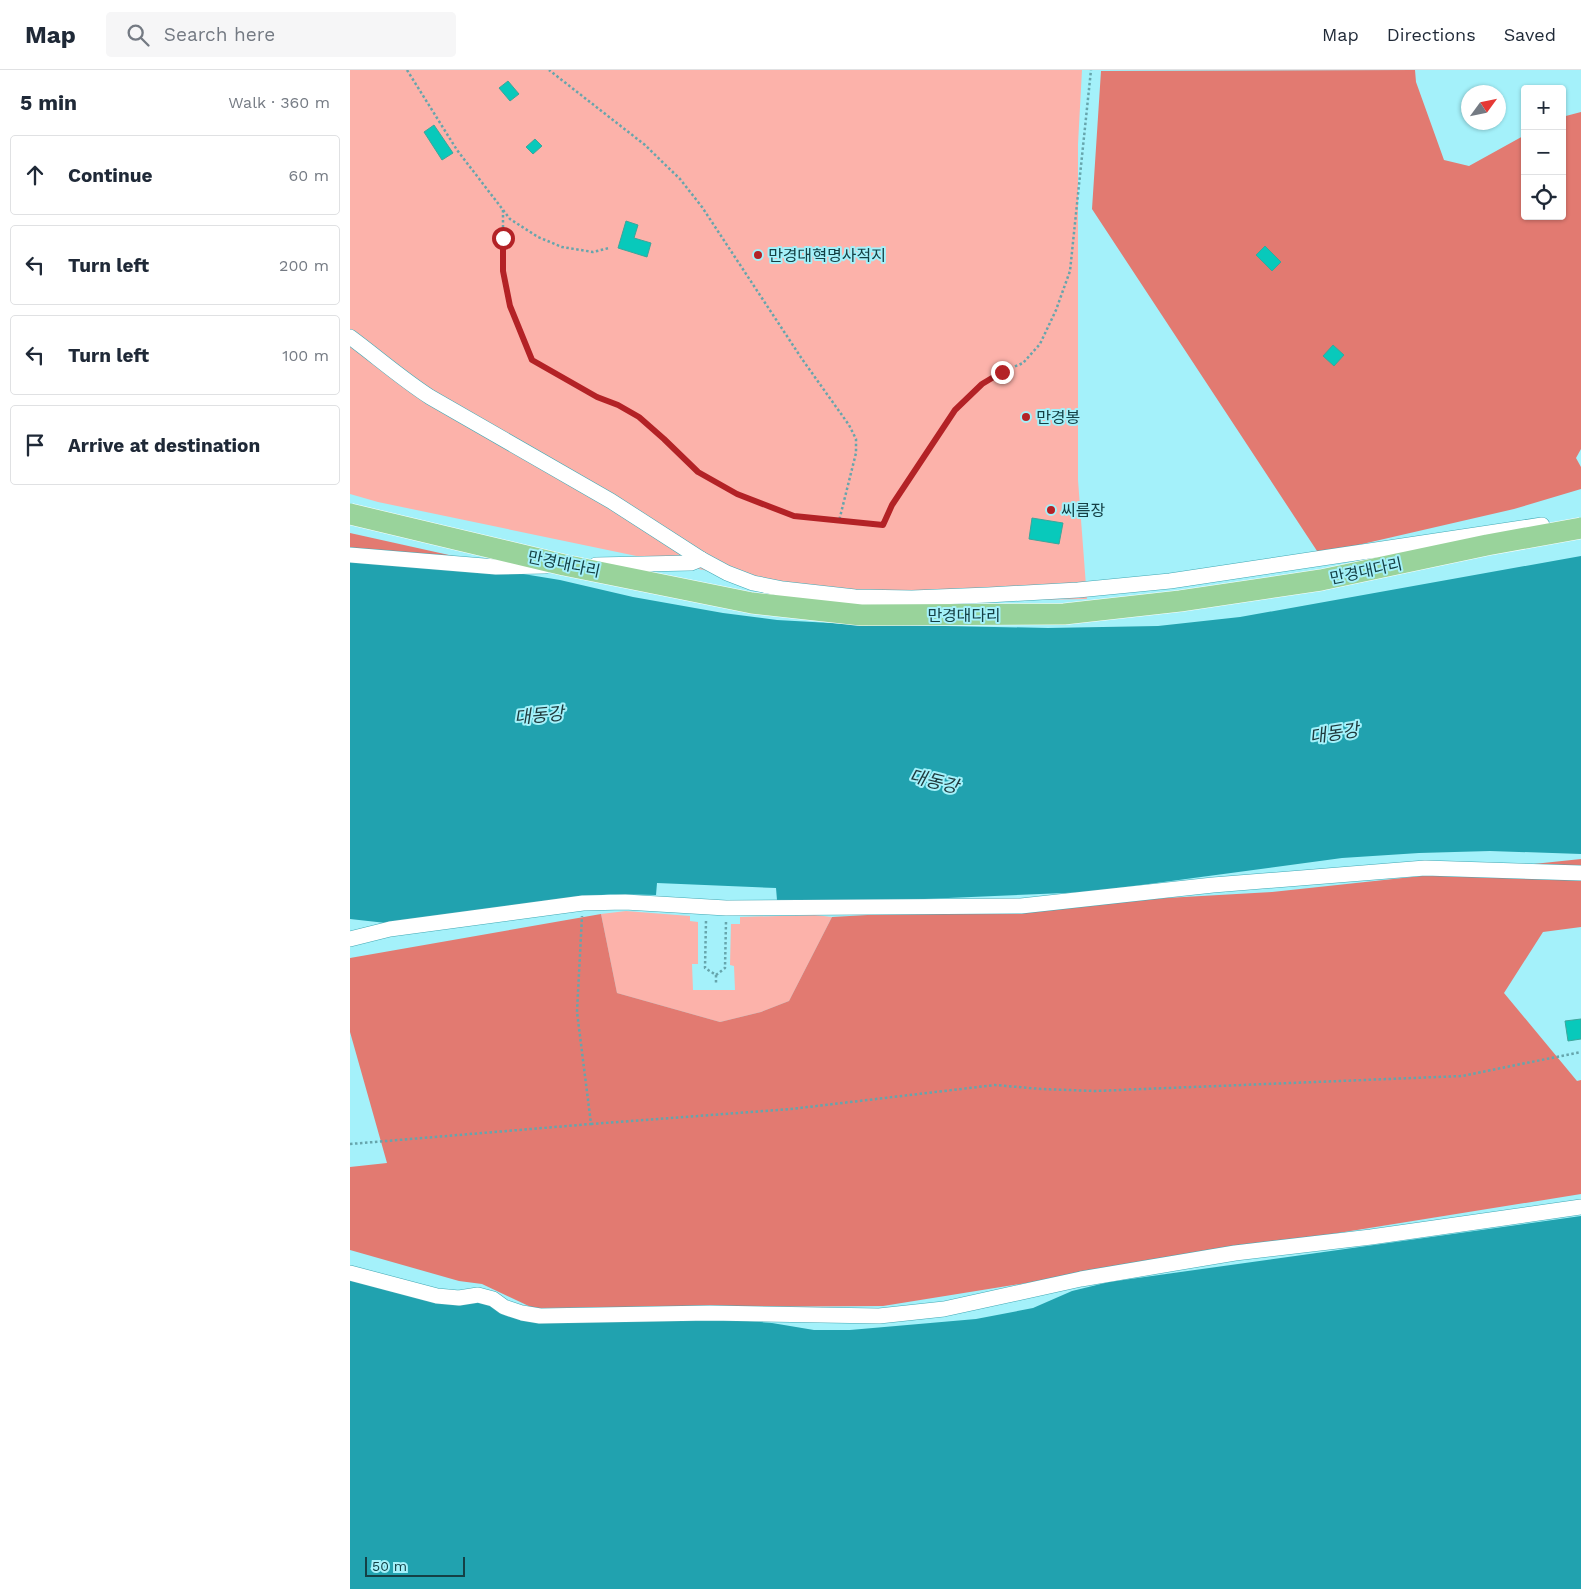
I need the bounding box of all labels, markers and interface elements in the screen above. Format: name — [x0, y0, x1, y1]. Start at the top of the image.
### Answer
search box — [106, 12, 456, 57]
text: Map — [25, 21, 76, 49]
icon: search — [124, 21, 152, 49]
text: Search here — [164, 23, 275, 46]
text: Map — [1322, 24, 1359, 45]
text: Directions — [1387, 24, 1476, 45]
text: Saved — [1504, 24, 1556, 45]
north arrow — [1461, 85, 1506, 130]
map controls — [1521, 85, 1566, 220]
button: + — [1521, 85, 1566, 130]
text: 5 min — [20, 90, 77, 115]
text: Walk · 360 m — [228, 93, 330, 112]
button: − — [1521, 130, 1566, 175]
icon: ahead — [21, 161, 49, 189]
text: Continue — [68, 164, 152, 187]
text: 60 m — [289, 166, 329, 185]
button: locate — [1521, 175, 1566, 220]
route start — [492, 227, 515, 250]
place label: 만경대혁명사적지 — [768, 246, 886, 265]
marker: 만경대혁명사적지 — [752, 249, 764, 261]
icon: left — [21, 251, 49, 279]
text: Turn left — [68, 254, 149, 277]
text: 200 m — [279, 256, 329, 275]
icon: left — [21, 341, 49, 369]
text: Turn left — [68, 344, 149, 367]
text: 100 m — [282, 346, 329, 365]
route end — [991, 361, 1014, 384]
place label: 만경봉 — [1036, 408, 1080, 427]
marker: 만경봉 — [1020, 411, 1032, 423]
icon: arrive — [21, 431, 49, 459]
text: Arrive at destination — [68, 434, 260, 457]
place label: 씨름장 — [1061, 501, 1105, 520]
marker: 씨름장 — [1045, 504, 1057, 516]
street label: 만경대다리 — [526, 547, 602, 581]
street label: 만경대다리 — [1328, 554, 1404, 588]
street label: 만경대다리 — [927, 606, 1001, 625]
water label: 대동강 — [513, 702, 567, 728]
water label: 대동강 — [1308, 718, 1363, 747]
water label: 대동강 — [907, 765, 963, 798]
scale bar — [365, 1554, 465, 1577]
text: 50 m — [372, 1558, 407, 1574]

